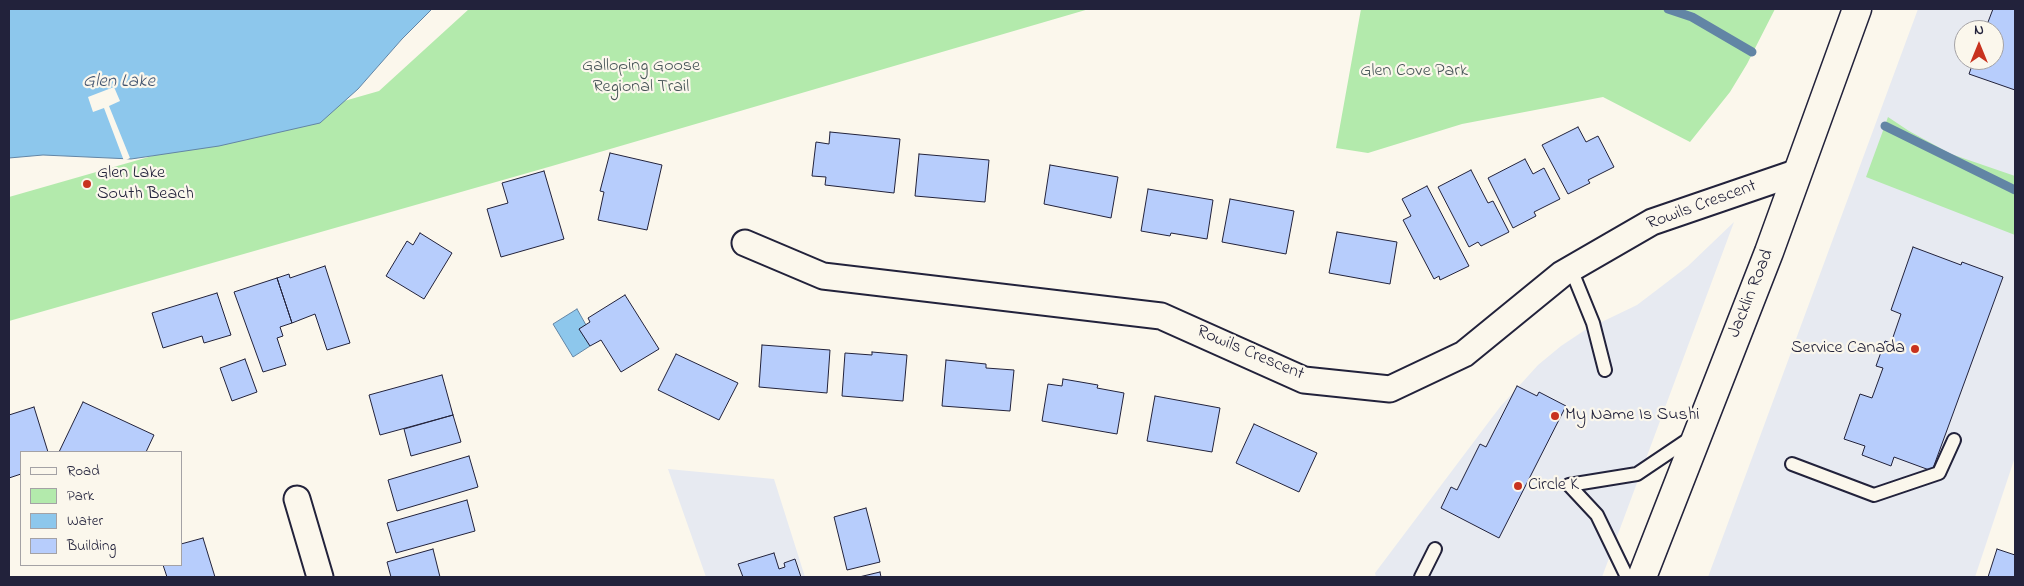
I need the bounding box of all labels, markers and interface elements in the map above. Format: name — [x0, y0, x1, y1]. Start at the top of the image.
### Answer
north arrow — [1954, 20, 2004, 70]
text: N — [1974, 20, 1984, 41]
park label: Galloping Goose Regional Trail — [582, 56, 700, 98]
park label: Glen Cove Park — [1360, 61, 1468, 83]
water label: Glen Lake — [83, 72, 155, 94]
place label: Glen Lake South Beach — [97, 163, 194, 205]
street label: Rowils Crescent — [1644, 176, 1760, 236]
marker: Glen Lake South Beach — [81, 178, 93, 190]
street label: Jacklin Road — [1725, 247, 1779, 341]
street label: Rowils Crescent — [1193, 322, 1307, 386]
place label: Service Canada — [1791, 338, 1905, 360]
marker: Service Canada — [1909, 343, 1921, 355]
place label: My Name Is Sushi — [1565, 405, 1699, 427]
marker: My Name Is Sushi — [1549, 410, 1561, 422]
legend — [20, 451, 182, 566]
text: Road — [67, 460, 100, 482]
place label: Circle K — [1528, 475, 1579, 497]
marker: Circle K — [1512, 480, 1524, 492]
text: Park — [67, 485, 94, 507]
text: Water — [67, 510, 103, 532]
text: Building — [67, 535, 116, 557]

